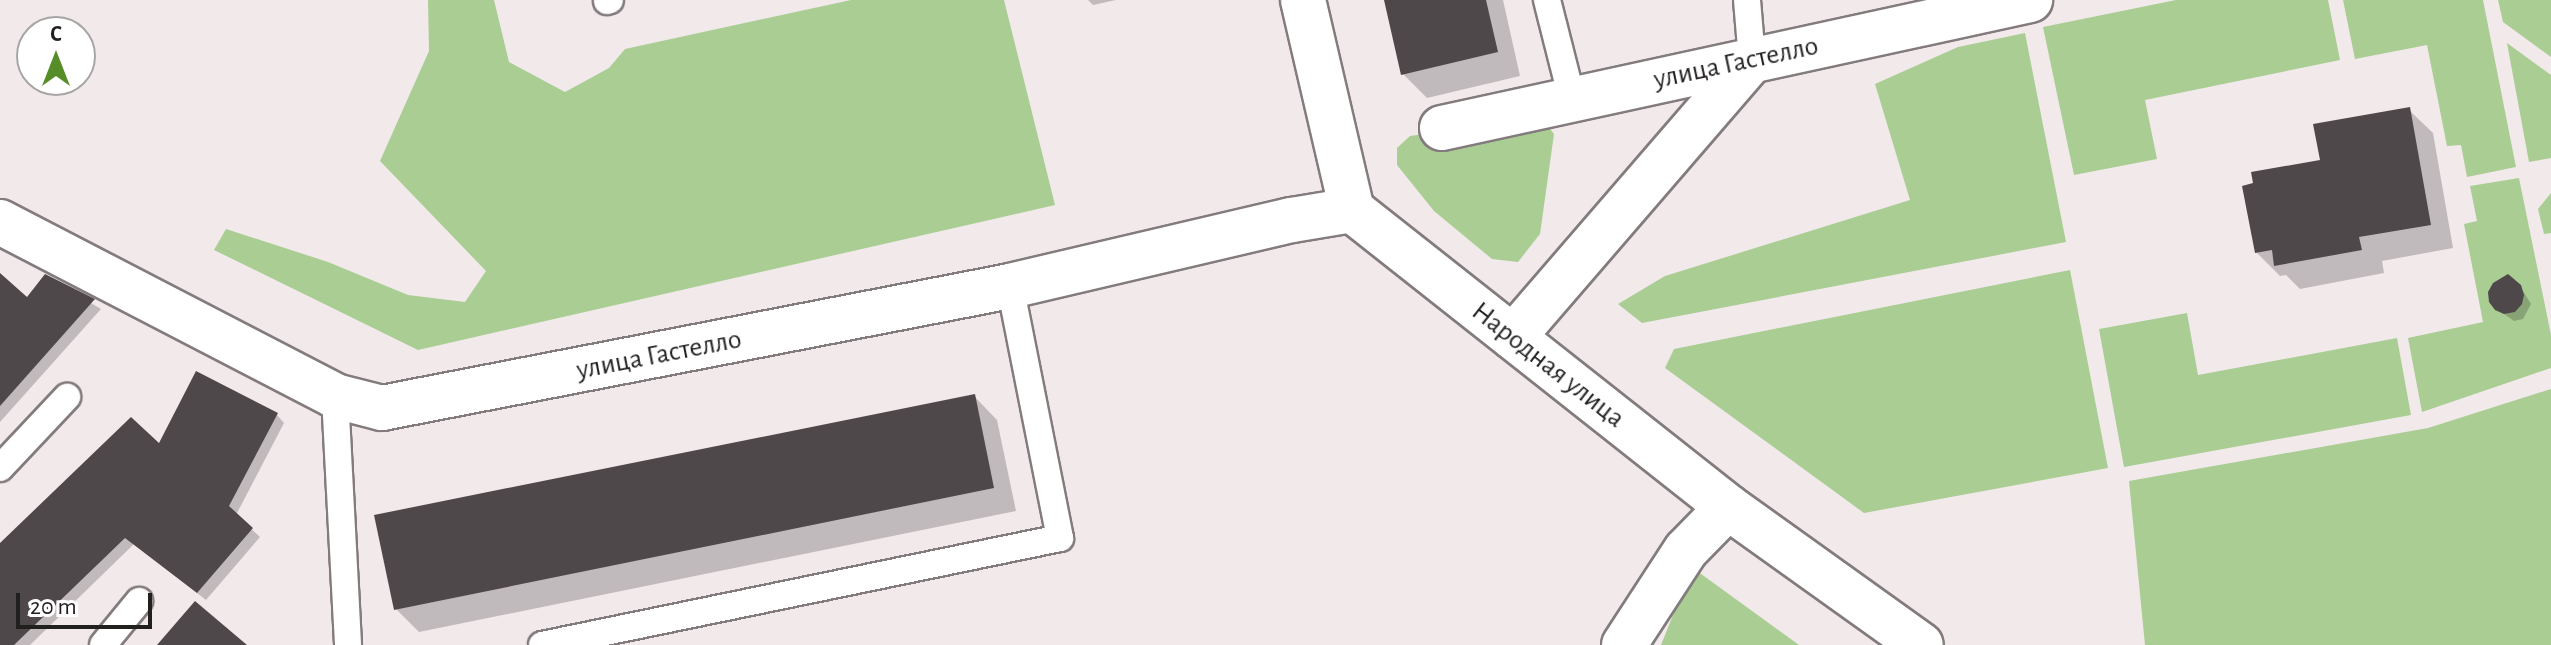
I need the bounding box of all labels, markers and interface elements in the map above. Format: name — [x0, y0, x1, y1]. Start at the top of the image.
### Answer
north arrow — [16, 16, 96, 96]
text: С — [50, 23, 62, 45]
street label: улица Гастелло — [1651, 29, 1821, 97]
street label: Народная улица — [1465, 295, 1631, 435]
street label: улица Гастелло — [574, 323, 744, 387]
scale bar — [20, 577, 156, 627]
text: 20 m — [30, 595, 77, 619]

